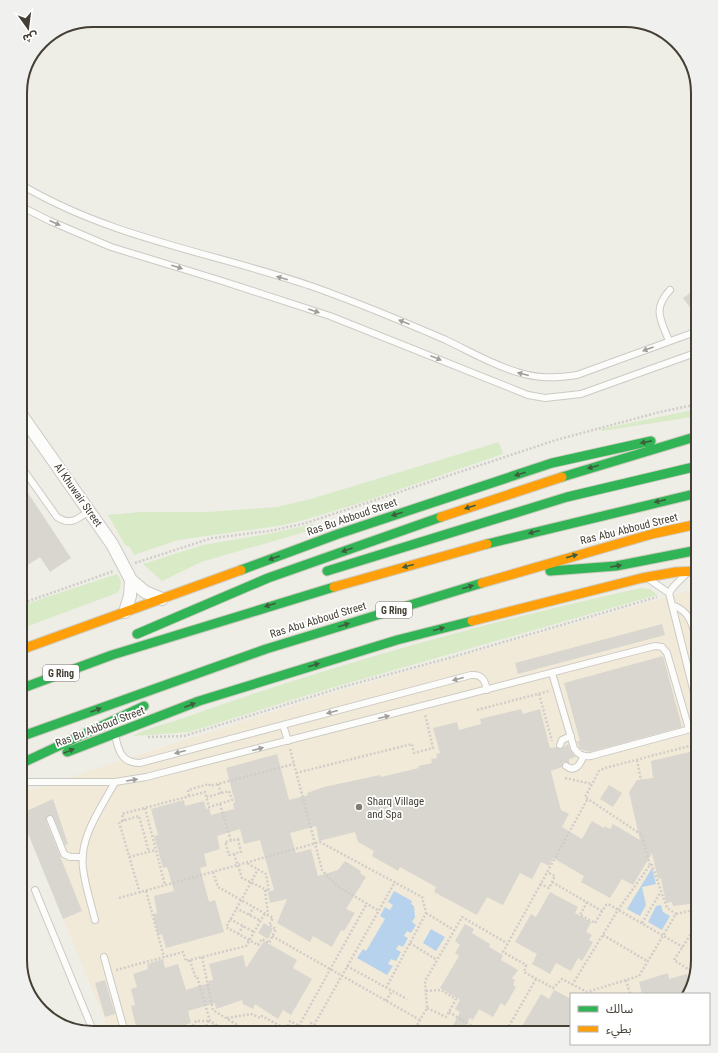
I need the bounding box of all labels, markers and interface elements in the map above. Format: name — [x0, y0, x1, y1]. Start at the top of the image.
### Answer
north arrow — [8, 8, 48, 48]
text: ش — [21, 29, 39, 45]
one-way arrow — [49, 220, 61, 226]
one-way arrow — [172, 264, 184, 270]
one-way arrow — [276, 275, 288, 281]
one-way arrow — [309, 308, 321, 314]
one-way arrow — [398, 319, 410, 325]
one-way arrow — [642, 346, 654, 352]
one-way arrow — [430, 356, 442, 362]
one-way arrow — [517, 370, 530, 376]
one-way arrow — [640, 439, 652, 445]
street label: Al Khuwair Street — [51, 461, 105, 529]
one-way arrow — [587, 464, 599, 470]
one-way arrow — [514, 471, 526, 477]
street label: Ras Bu Abboud Street — [305, 496, 399, 538]
one-way arrow — [654, 499, 666, 505]
one-way arrow — [463, 504, 475, 510]
street label: Ras Abu Abboud Street — [579, 511, 679, 547]
one-way arrow — [390, 512, 402, 518]
one-way arrow — [527, 529, 539, 535]
one-way arrow — [341, 547, 353, 553]
one-way arrow — [567, 553, 579, 559]
one-way arrow — [268, 555, 280, 561]
one-way arrow — [402, 563, 414, 569]
one-way arrow — [610, 563, 622, 569]
one-way arrow — [462, 584, 474, 590]
street label: Ras Abu Abboud Street — [268, 599, 368, 641]
one-way arrow — [263, 602, 275, 608]
road number: G Ring — [376, 602, 412, 618]
one-way arrow — [338, 622, 350, 628]
one-way arrow — [433, 626, 445, 632]
one-way arrow — [308, 662, 320, 668]
road number: G Ring — [43, 665, 79, 681]
one-way arrow — [452, 676, 464, 682]
one-way arrow — [185, 701, 197, 707]
street label: Ras Bu Abboud Street — [54, 704, 146, 750]
one-way arrow — [91, 707, 103, 713]
one-way arrow — [326, 709, 338, 715]
one-way arrow — [379, 714, 391, 720]
one-way arrow — [253, 746, 265, 752]
one-way arrow — [63, 748, 75, 754]
one-way arrow — [173, 749, 185, 755]
one-way arrow — [126, 777, 138, 783]
place label: Sharq Village and Spa — [367, 795, 424, 821]
marker: Sharq Village and Spa — [354, 802, 364, 812]
legend — [570, 993, 710, 1045]
text: سالك — [606, 1002, 633, 1016]
text: بطيء — [606, 1022, 632, 1039]

